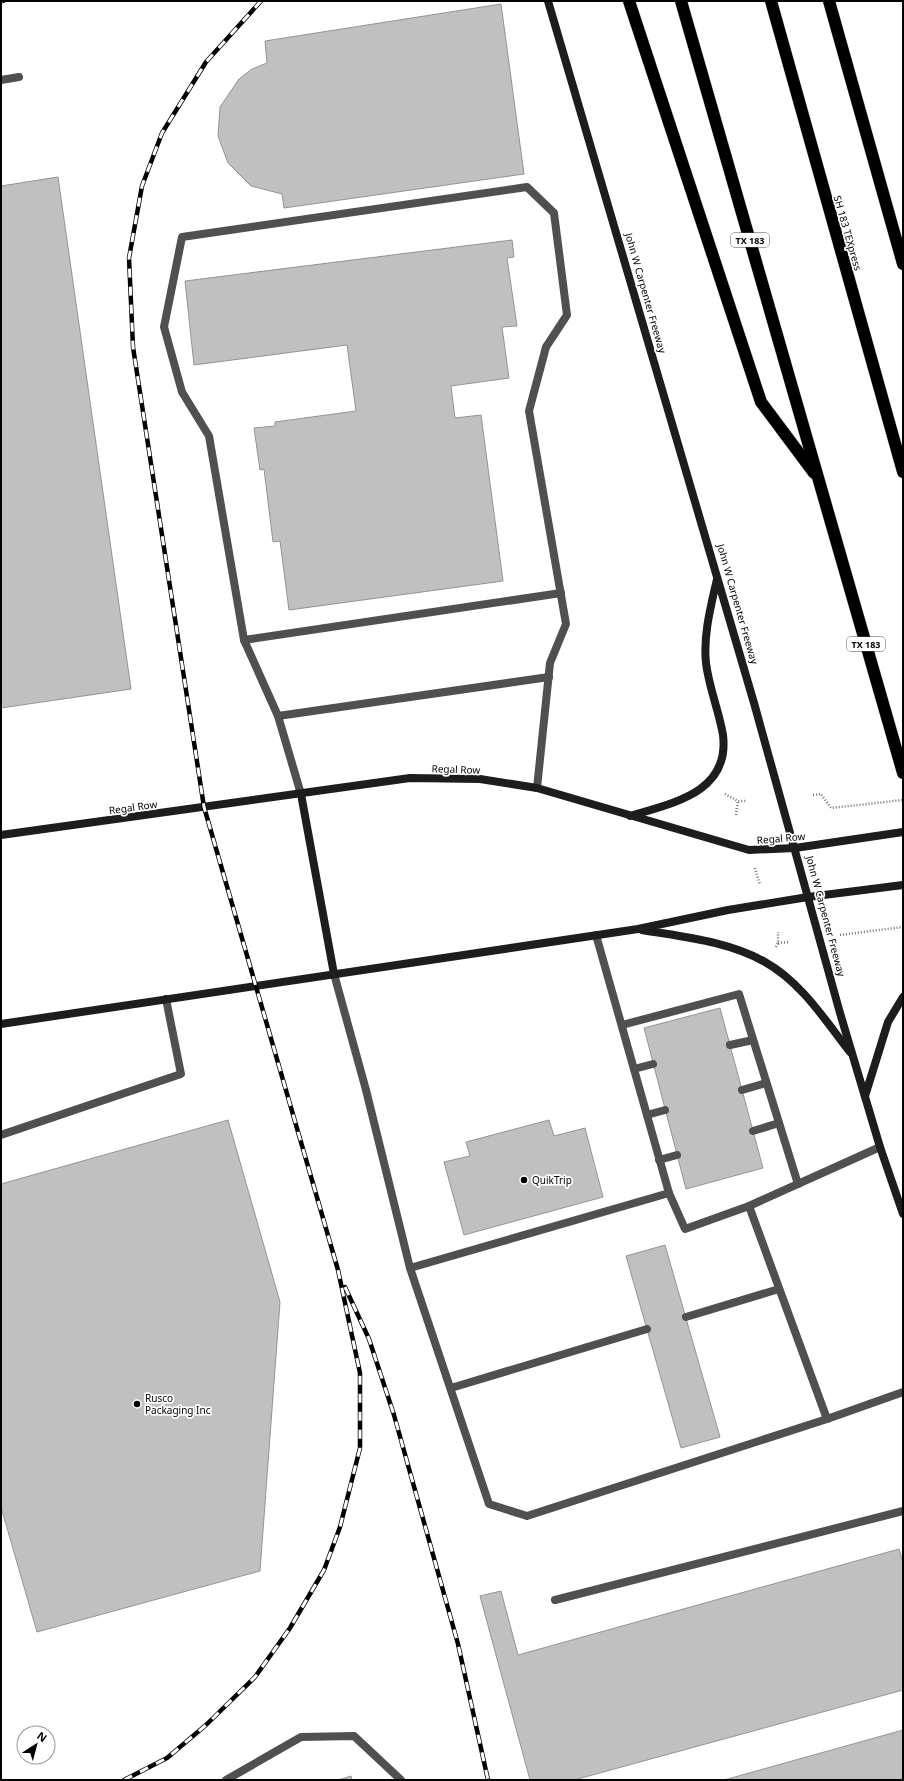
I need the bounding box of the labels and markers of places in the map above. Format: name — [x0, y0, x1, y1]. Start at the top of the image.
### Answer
place label: QuikTrip — [532, 1173, 572, 1187]
marker: QuikTrip — [519, 1175, 529, 1185]
place label: Rusco Packaging Inc — [145, 1391, 211, 1417]
marker: Rusco Packaging Inc — [132, 1399, 142, 1409]

